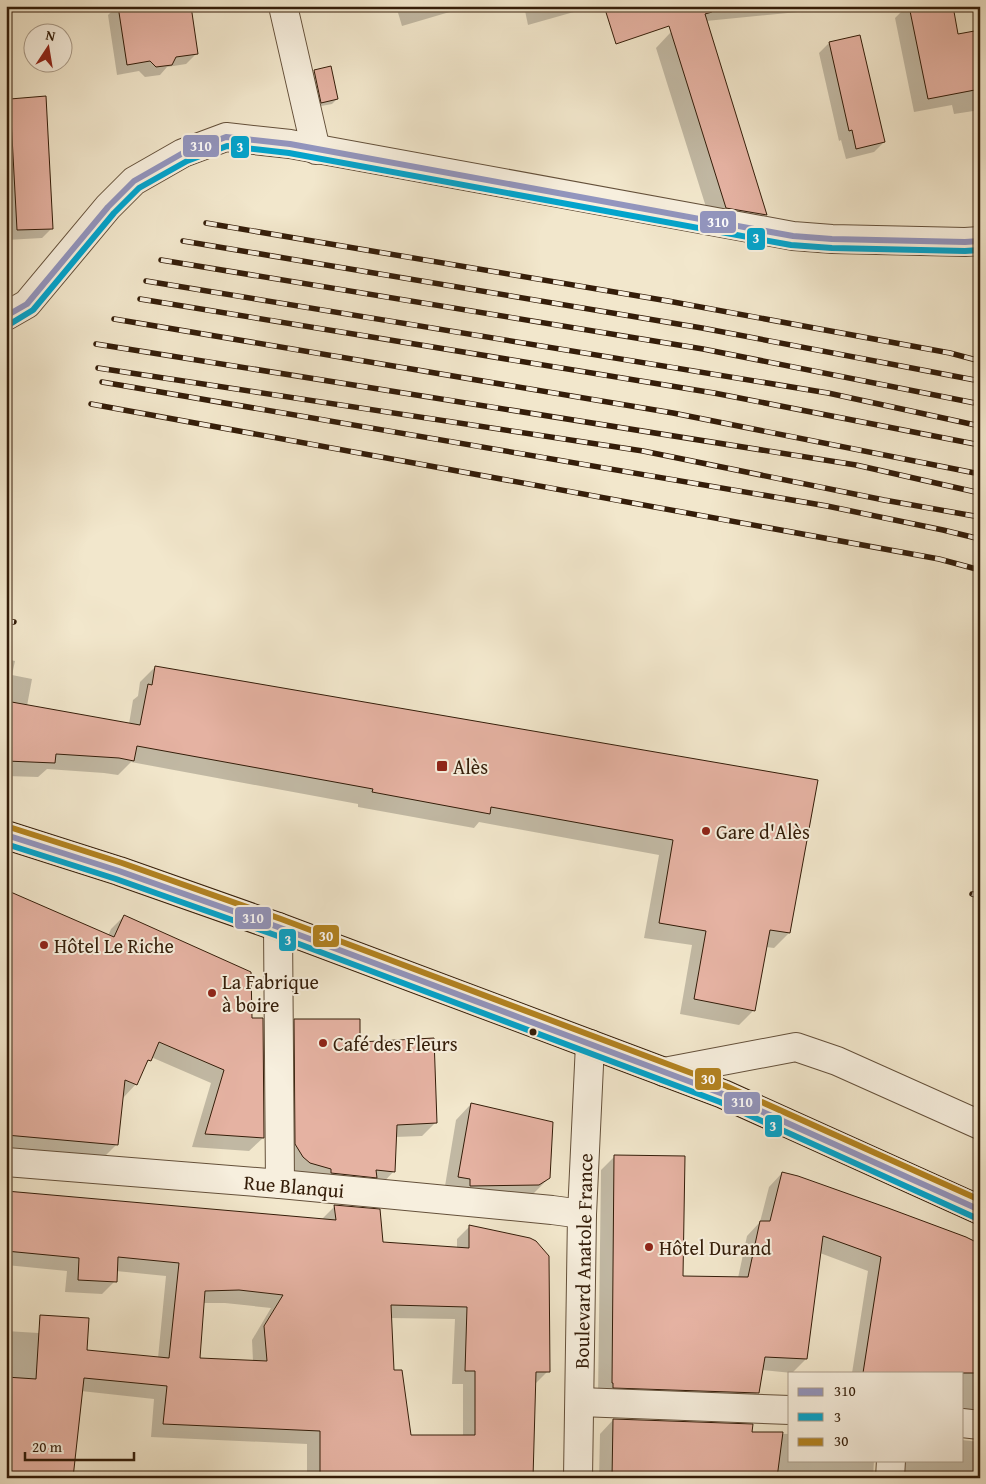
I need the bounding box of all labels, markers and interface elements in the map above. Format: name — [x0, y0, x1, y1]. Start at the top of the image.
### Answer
north arrow — [22, 22, 72, 72]
text: N — [44, 25, 58, 46]
line badge: 310 — [182, 134, 220, 158]
line badge: 3 — [230, 135, 250, 159]
text: 310 — [190, 136, 212, 156]
text: 3 — [236, 137, 244, 157]
line badge: 310 — [699, 210, 737, 234]
text: 310 — [707, 212, 729, 232]
line badge: 3 — [746, 227, 766, 251]
text: 3 — [752, 228, 760, 248]
place label: Alès — [453, 752, 488, 781]
marker: Alès — [435, 759, 449, 773]
place label: Gare d'Alès — [716, 817, 810, 846]
marker: Gare d'Alès — [700, 825, 712, 837]
line badge: 310 — [234, 906, 272, 930]
text: 310 — [242, 908, 264, 928]
line badge: 30 — [312, 924, 340, 948]
text: 30 — [319, 926, 333, 946]
line badge: 3 — [278, 928, 297, 952]
text: 3 — [284, 930, 292, 950]
place label: Hôtel Le Riche — [54, 931, 174, 960]
marker: Hôtel Le Riche — [38, 939, 50, 951]
place label: La Fabrique à boire — [222, 967, 319, 1019]
marker: La Fabrique à boire — [206, 987, 218, 999]
unlabelled marker — [528, 1027, 538, 1037]
place label: Café des Fleurs — [333, 1029, 458, 1058]
marker: Café des Fleurs — [317, 1037, 329, 1049]
line badge: 30 — [694, 1067, 722, 1091]
text: 30 — [701, 1069, 715, 1089]
line badge: 310 — [723, 1091, 761, 1115]
text: 310 — [731, 1092, 753, 1112]
line badge: 3 — [764, 1114, 783, 1138]
text: 3 — [769, 1116, 777, 1136]
street label: Boulevard Anatole France — [567, 1153, 599, 1369]
street label: Rue Blanqui — [243, 1167, 346, 1205]
place label: Hôtel Durand — [659, 1233, 772, 1262]
marker: Hôtel Durand — [643, 1241, 655, 1253]
legend — [788, 1372, 964, 1462]
text: 310 — [834, 1380, 856, 1401]
text: 3 — [834, 1406, 841, 1427]
scale bar — [25, 1429, 134, 1461]
text: 30 — [834, 1430, 848, 1451]
text: 20 m — [32, 1436, 63, 1457]

